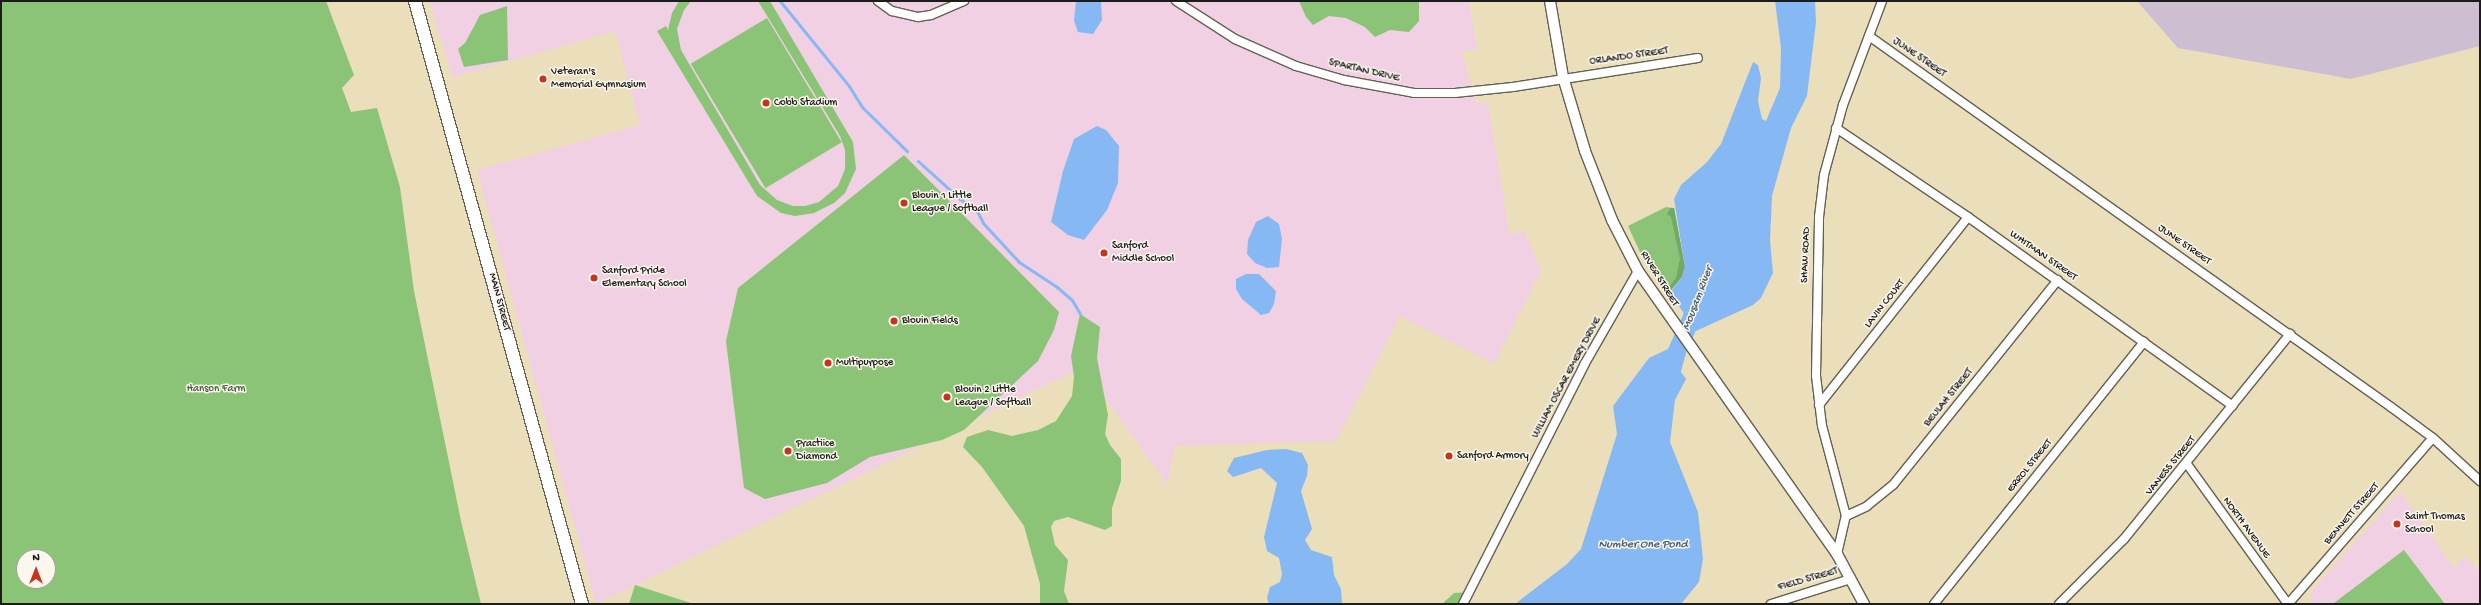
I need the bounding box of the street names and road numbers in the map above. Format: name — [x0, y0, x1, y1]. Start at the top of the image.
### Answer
street label: JUNE STREET — [1890, 35, 1948, 81]
street label: ORLANDO STREET — [1589, 45, 1669, 69]
street label: SPARTAN DRIVE — [1327, 56, 1401, 86]
street label: JUNE STREET — [2155, 222, 2213, 268]
street label: SHAW ROAD — [1798, 227, 1814, 283]
street label: WHITMAN STREET — [2007, 228, 2079, 284]
street label: RIVER STREET — [1637, 249, 1681, 309]
street label: MAIN STREET — [485, 272, 513, 332]
street label: LAVIN COURT — [1862, 277, 1908, 331]
street label: WILLIAM OSCAR EMERY DRIVE — [1529, 315, 1605, 441]
street label: BEULAH STREET — [1921, 366, 1977, 430]
street label: VANESS STREET — [2143, 434, 2199, 498]
street label: ERROL STREET — [2005, 437, 2055, 495]
street label: BENNETT STREET — [2321, 480, 2383, 548]
street label: NORTH AVENUE — [2219, 495, 2273, 561]
street label: FIELD STREET — [1776, 565, 1840, 595]

